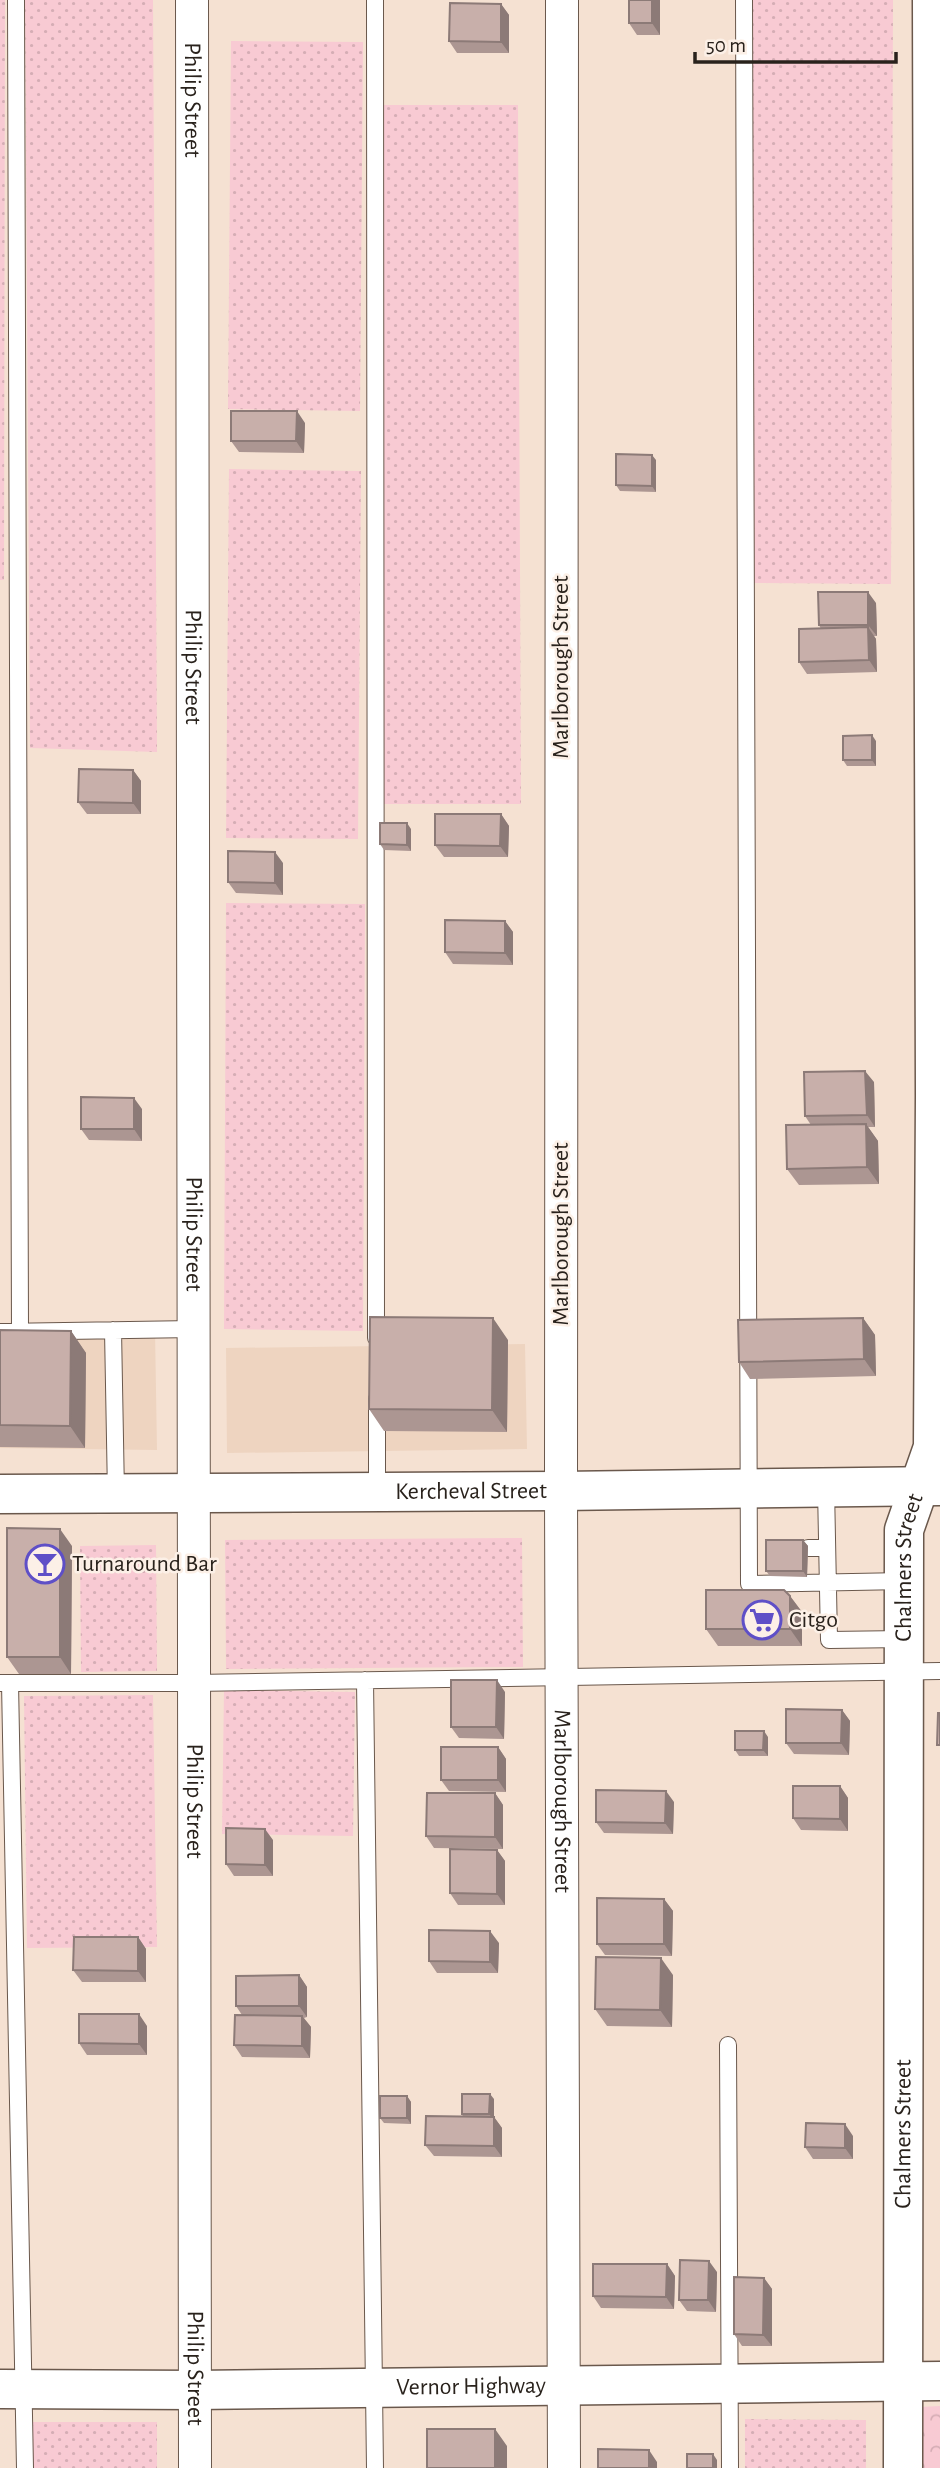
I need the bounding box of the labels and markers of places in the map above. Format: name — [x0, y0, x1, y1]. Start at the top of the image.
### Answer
bar icon: Turnaround Bar — [24, 1543, 66, 1585]
place label: Turnaround Bar — [72, 1552, 217, 1576]
supermarket icon: Citgo — [741, 1599, 783, 1641]
place label: Citgo — [789, 1608, 838, 1632]

